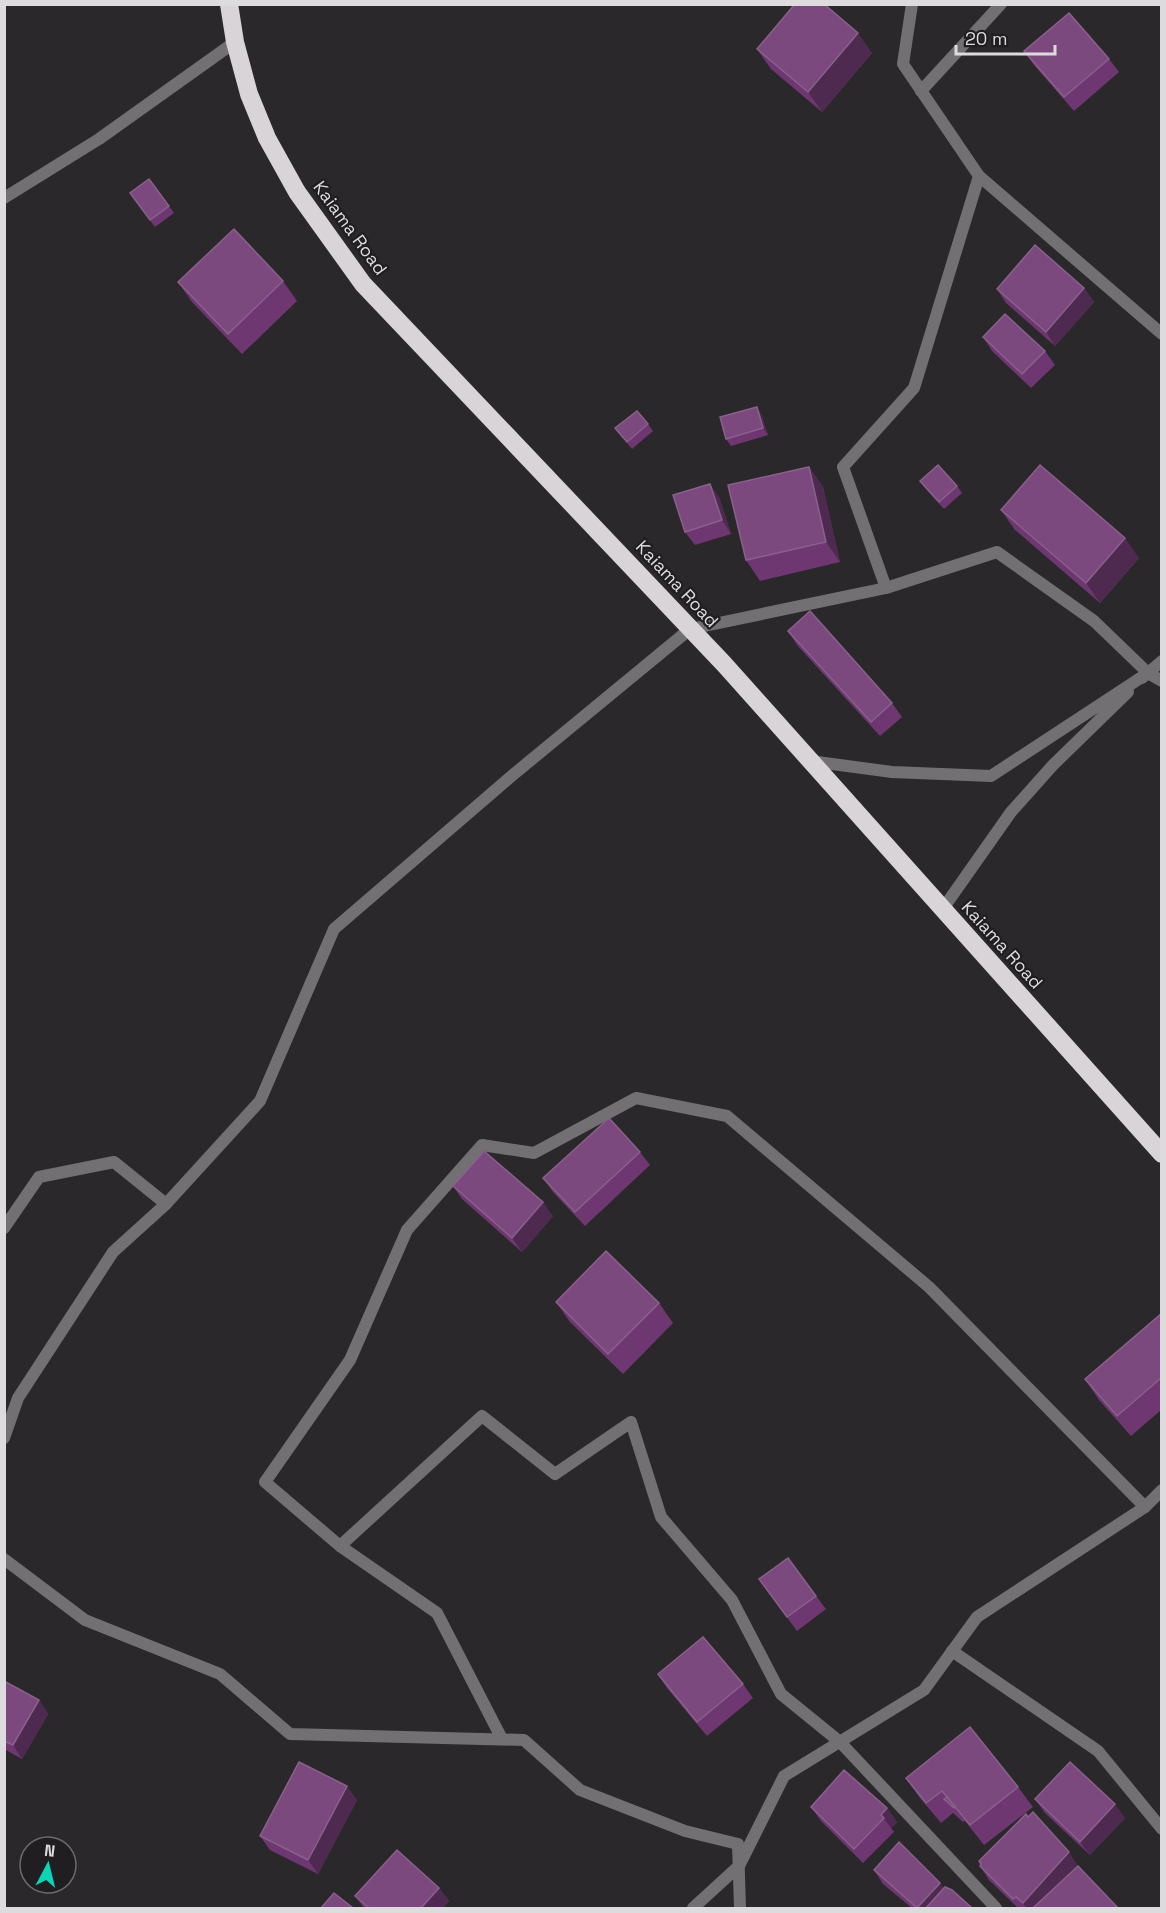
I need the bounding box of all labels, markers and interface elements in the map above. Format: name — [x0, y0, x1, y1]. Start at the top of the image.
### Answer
scale bar — [956, 18, 1055, 56]
text: 20 m — [965, 27, 1008, 50]
street label: Kaiama Road — [309, 176, 392, 279]
street label: Kaiama Road — [631, 535, 724, 632]
street label: Kaiama Road — [957, 896, 1048, 994]
north arrow — [18, 1835, 78, 1895]
text: N — [43, 1840, 56, 1862]

